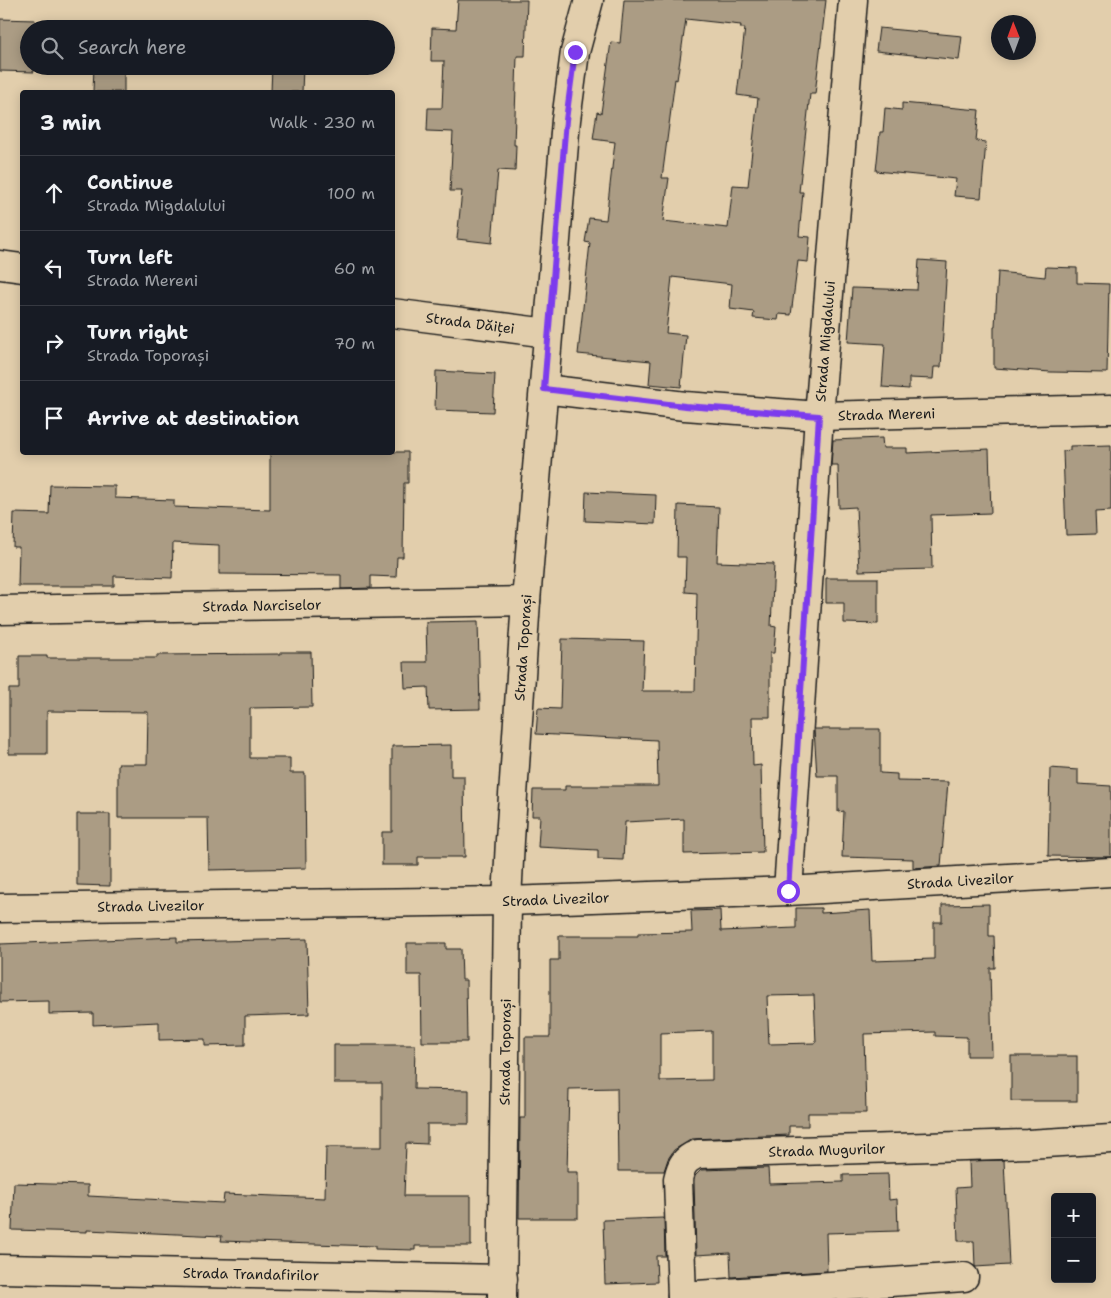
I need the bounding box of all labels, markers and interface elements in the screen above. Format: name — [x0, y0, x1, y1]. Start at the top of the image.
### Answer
north arrow — [991, 15, 1036, 60]
search box — [20, 20, 395, 75]
icon: search — [38, 34, 66, 62]
text: Search here — [78, 35, 187, 60]
route end — [564, 41, 587, 64]
text: 3 min — [40, 109, 101, 137]
text: Walk · 230 m — [269, 112, 375, 133]
text: Continue — [87, 170, 173, 195]
icon: ahead — [40, 179, 68, 207]
text: 100 m — [327, 183, 375, 204]
text: Strada Migdalului — [87, 195, 226, 216]
text: Turn left — [87, 245, 173, 270]
icon: left — [40, 254, 68, 282]
text: 60 m — [334, 258, 375, 279]
text: Strada Mereni — [87, 270, 198, 291]
street label: Strada Migdalului — [811, 280, 839, 403]
street label: Strada Dăiței — [425, 308, 516, 338]
text: Turn right — [87, 320, 188, 345]
icon: right — [40, 329, 68, 357]
text: 70 m — [334, 333, 375, 354]
text: Strada Toporași — [87, 345, 209, 366]
icon: arrive — [40, 404, 68, 432]
street label: Strada Mereni — [838, 404, 935, 425]
text: Arrive at destination — [87, 406, 299, 431]
street label: Strada Toporași — [510, 593, 536, 702]
street label: Strada Narciselor — [202, 595, 322, 616]
street label: Strada Livezilor — [906, 869, 1015, 893]
route start — [777, 880, 800, 903]
street label: Strada Livezilor — [502, 888, 610, 910]
street label: Strada Livezilor — [97, 896, 205, 916]
street label: Strada Toporași — [495, 998, 516, 1106]
street label: Strada Mugurilor — [768, 1139, 886, 1161]
map controls — [1051, 1193, 1096, 1283]
button: + — [1051, 1193, 1096, 1238]
button: − — [1051, 1238, 1096, 1283]
street label: Strada Trandafirilor — [183, 1264, 320, 1284]

